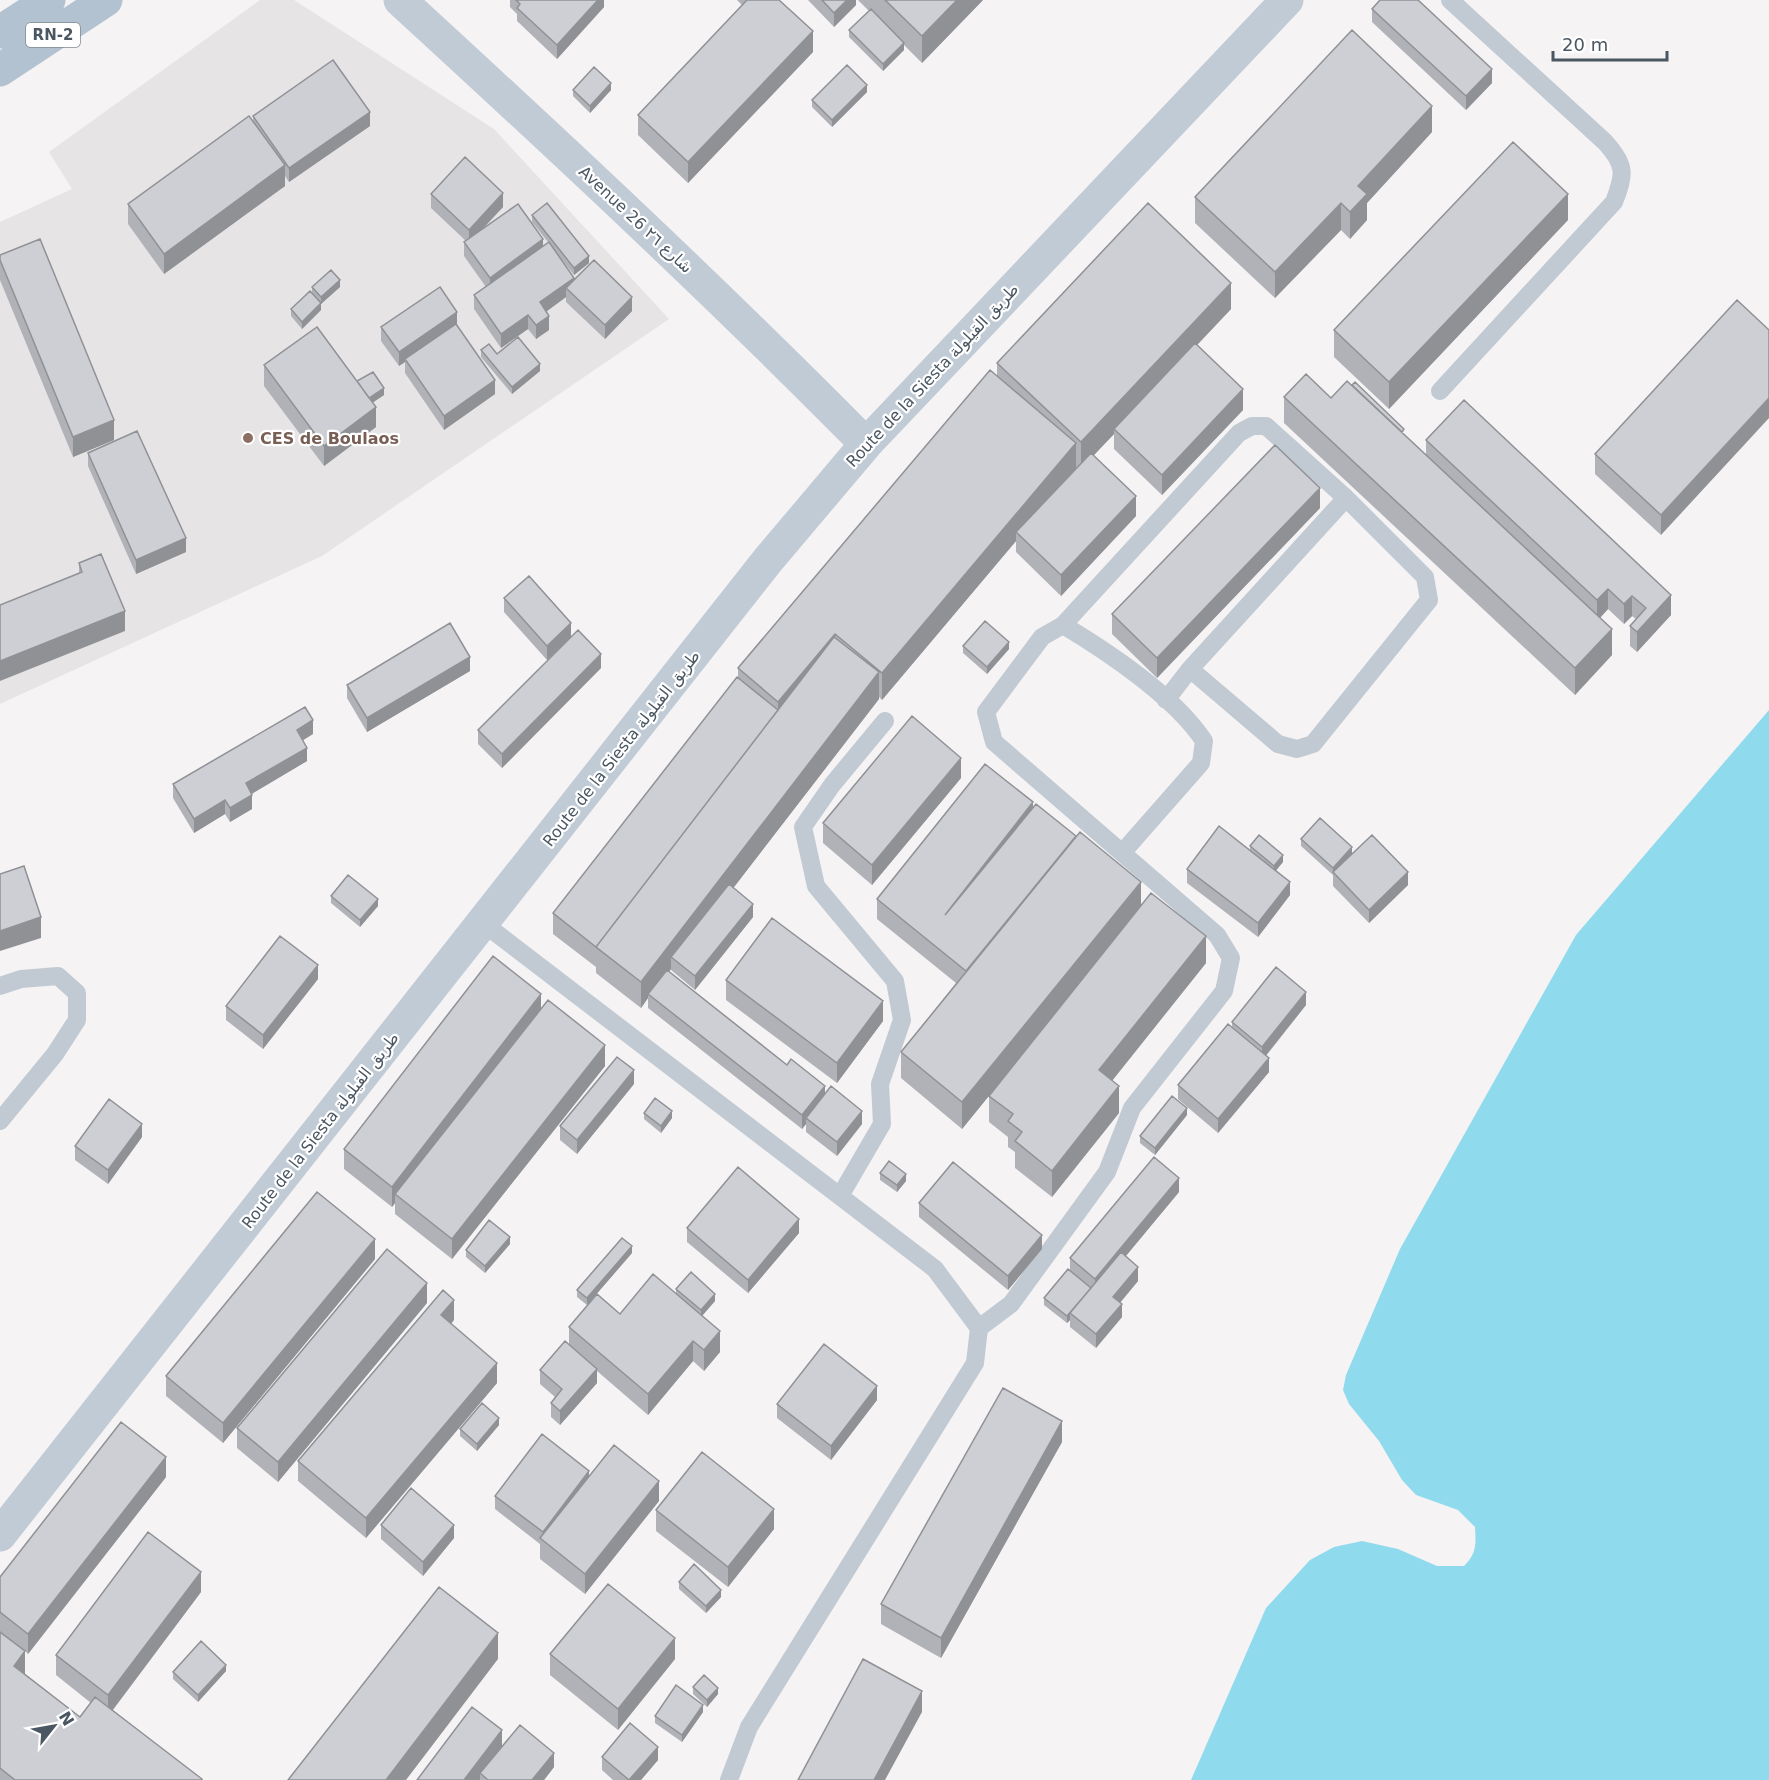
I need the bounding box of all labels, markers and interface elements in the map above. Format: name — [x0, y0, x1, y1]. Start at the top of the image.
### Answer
road number: RN-2 — [26, 23, 80, 47]
scale bar — [1553, 24, 1667, 62]
text: 20 m — [1562, 34, 1608, 55]
street label: Avenue 26 شارع ٢٦ — [574, 162, 696, 277]
street label: Route de la Siesta طريق القيلولة — [842, 280, 1023, 472]
place label: CES de Boulaos — [260, 429, 399, 448]
marker: CES de Boulaos — [241, 431, 255, 445]
street label: Route de la Siesta طريق القيلولة — [539, 646, 705, 851]
street label: Route de la Siesta طريق القيلولة — [238, 1028, 404, 1233]
north arrow — [24, 1696, 84, 1756]
text: N — [55, 1708, 78, 1729]

